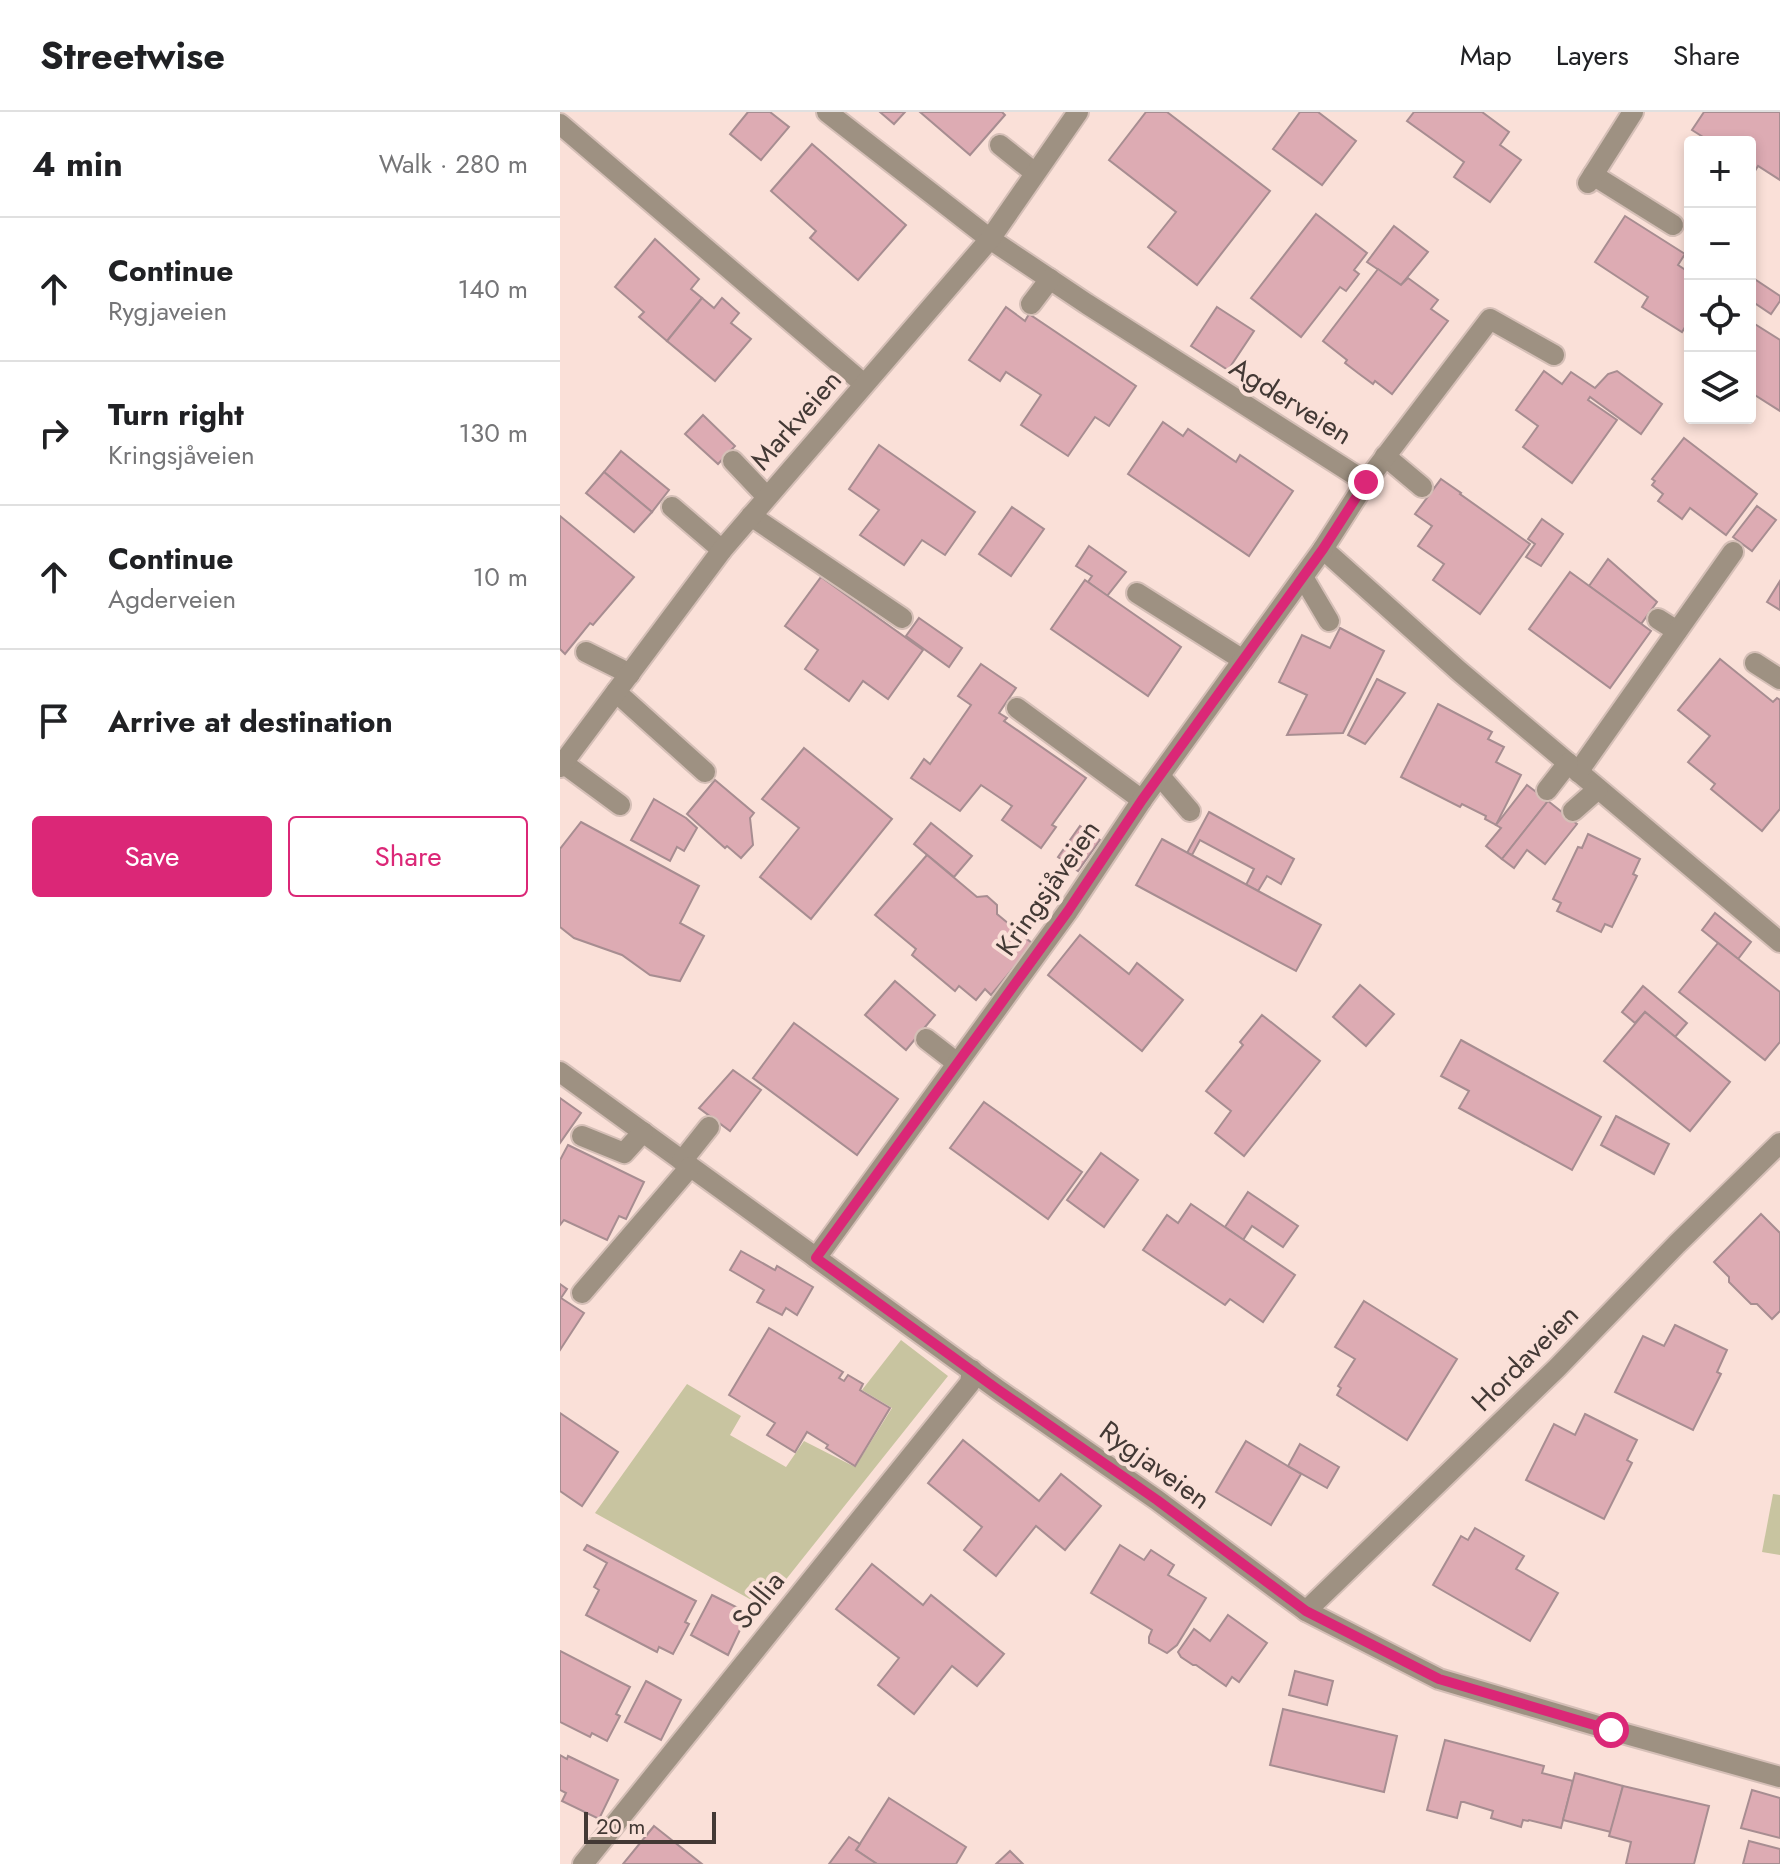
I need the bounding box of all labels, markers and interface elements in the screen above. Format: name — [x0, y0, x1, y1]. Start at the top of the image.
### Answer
text: Streetwise — [40, 28, 225, 83]
text: Map — [1460, 35, 1512, 76]
text: Layers — [1556, 35, 1629, 76]
text: Share — [1673, 35, 1740, 76]
map controls — [1684, 136, 1756, 424]
button: + — [1684, 136, 1756, 208]
text: 4 min — [32, 140, 123, 189]
text: Walk · 280 m — [379, 145, 528, 183]
button: − — [1684, 208, 1756, 280]
text: Continue — [108, 249, 234, 292]
icon: ahead — [32, 267, 76, 311]
text: 140 m — [457, 270, 528, 308]
button: locate — [1684, 280, 1756, 352]
text: Rygjaveien — [108, 292, 227, 330]
street label: Agderveien — [1222, 347, 1360, 455]
button: layers — [1684, 352, 1756, 424]
street label: Markveien — [741, 361, 851, 479]
text: Turn right — [108, 393, 244, 436]
icon: right — [32, 411, 76, 455]
text: 130 m — [458, 414, 528, 452]
text: Kringsjåveien — [108, 436, 255, 474]
route end — [1348, 464, 1384, 500]
text: Continue — [108, 537, 234, 580]
icon: ahead — [32, 555, 76, 599]
text: 10 m — [473, 558, 528, 596]
text: Agderveien — [108, 580, 236, 618]
icon: arrive — [32, 699, 76, 743]
text: Arrive at destination — [108, 700, 393, 743]
street label: Kringsjåveien — [986, 812, 1110, 964]
button: Save — [32, 816, 272, 897]
button: Share — [288, 816, 528, 897]
street label: Hordaveien — [1462, 1295, 1588, 1421]
street label: Rygjaveien — [1091, 1411, 1219, 1519]
street label: Sollia — [722, 1562, 794, 1638]
route start — [1593, 1712, 1629, 1748]
scale bar — [584, 1808, 716, 1844]
text: 20 m — [596, 1810, 645, 1842]

